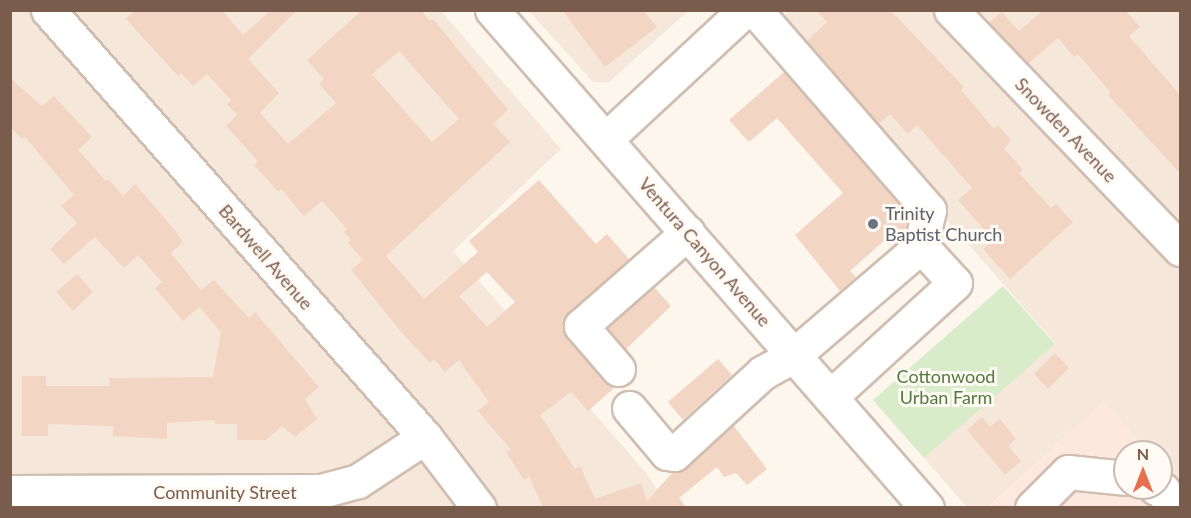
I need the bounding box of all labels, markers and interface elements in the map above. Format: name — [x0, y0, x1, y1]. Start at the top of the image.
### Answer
street label: Snowden Avenue — [1010, 73, 1122, 187]
street label: Ventura Canyon Avenue — [634, 173, 776, 331]
street label: Bardwell Avenue — [214, 200, 318, 314]
place label: Trinity Baptist Church — [885, 203, 1002, 246]
marker: Trinity Baptist Church — [866, 217, 880, 231]
park label: Cottonwood Urban Farm — [897, 366, 995, 409]
north arrow — [1113, 440, 1173, 500]
text: N — [1137, 444, 1149, 463]
street label: Community Street — [153, 481, 297, 503]

